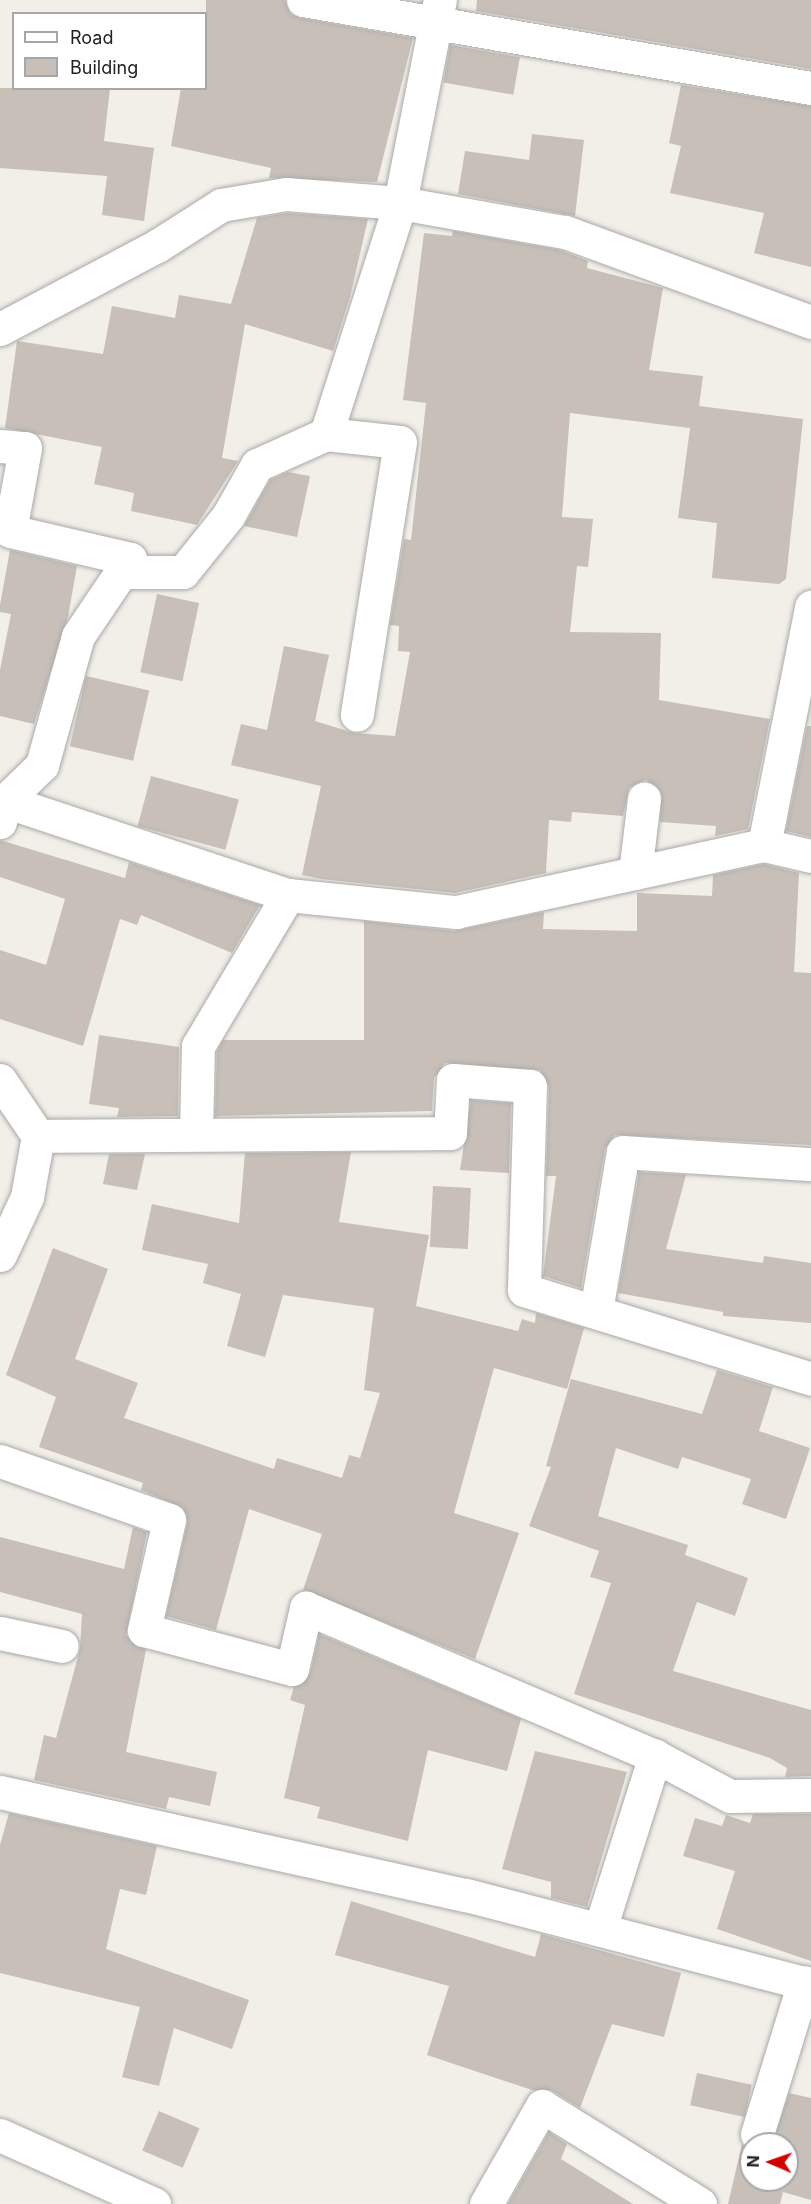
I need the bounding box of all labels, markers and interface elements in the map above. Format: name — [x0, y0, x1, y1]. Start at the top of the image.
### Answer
legend — [12, 12, 207, 90]
text: Road — [70, 27, 113, 48]
text: Building — [70, 57, 138, 78]
north arrow — [739, 2132, 799, 2192]
text: N — [743, 2155, 763, 2168]

